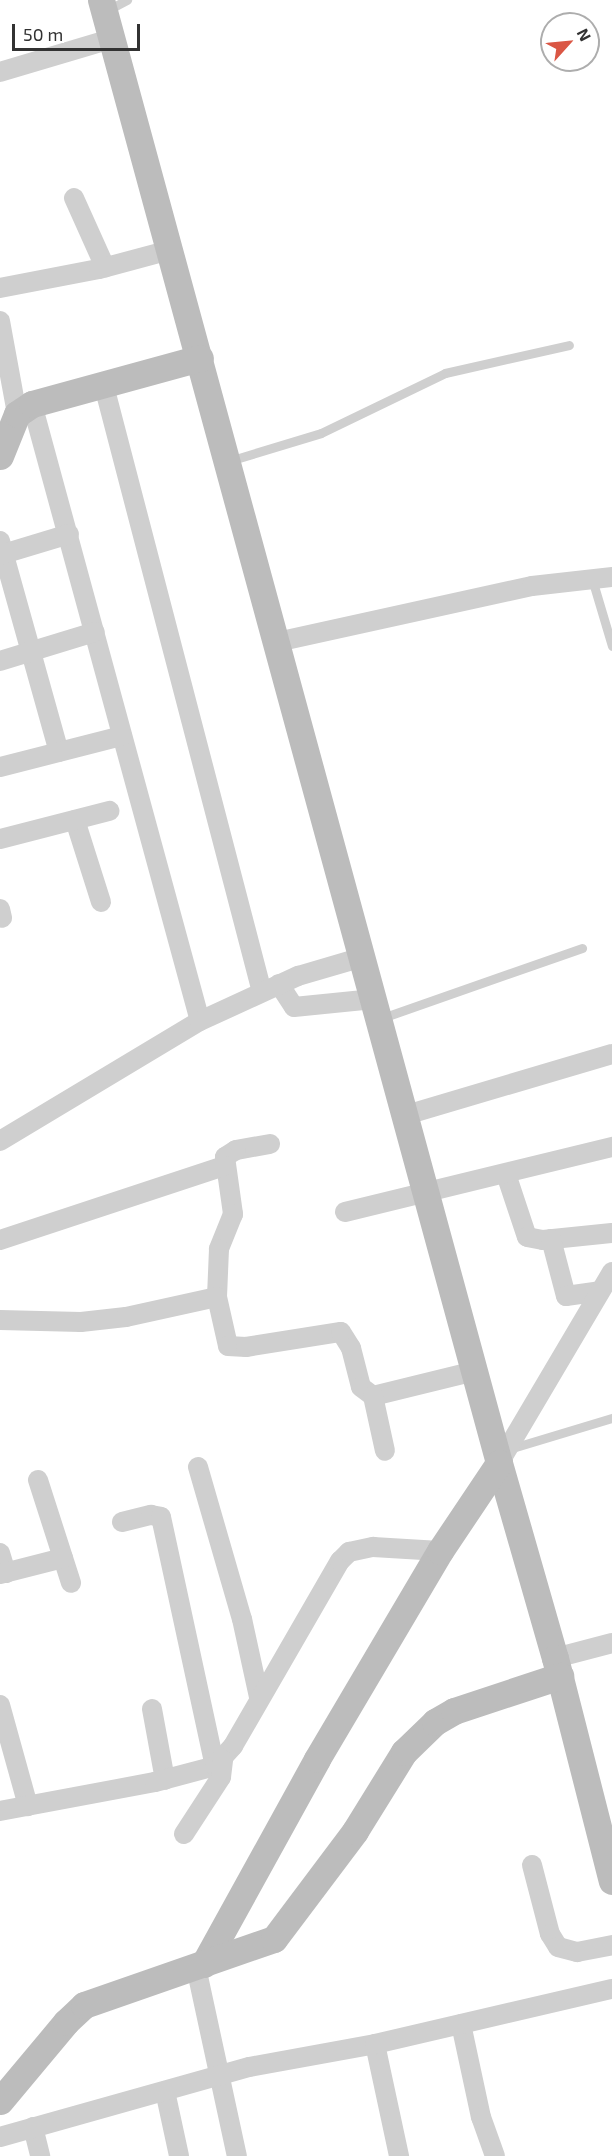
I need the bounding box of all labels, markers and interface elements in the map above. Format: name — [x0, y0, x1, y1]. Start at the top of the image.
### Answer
scale bar — [15, 12, 142, 50]
north arrow — [540, 12, 600, 72]
text: 50 m — [23, 23, 63, 45]
text: N — [574, 25, 596, 44]

